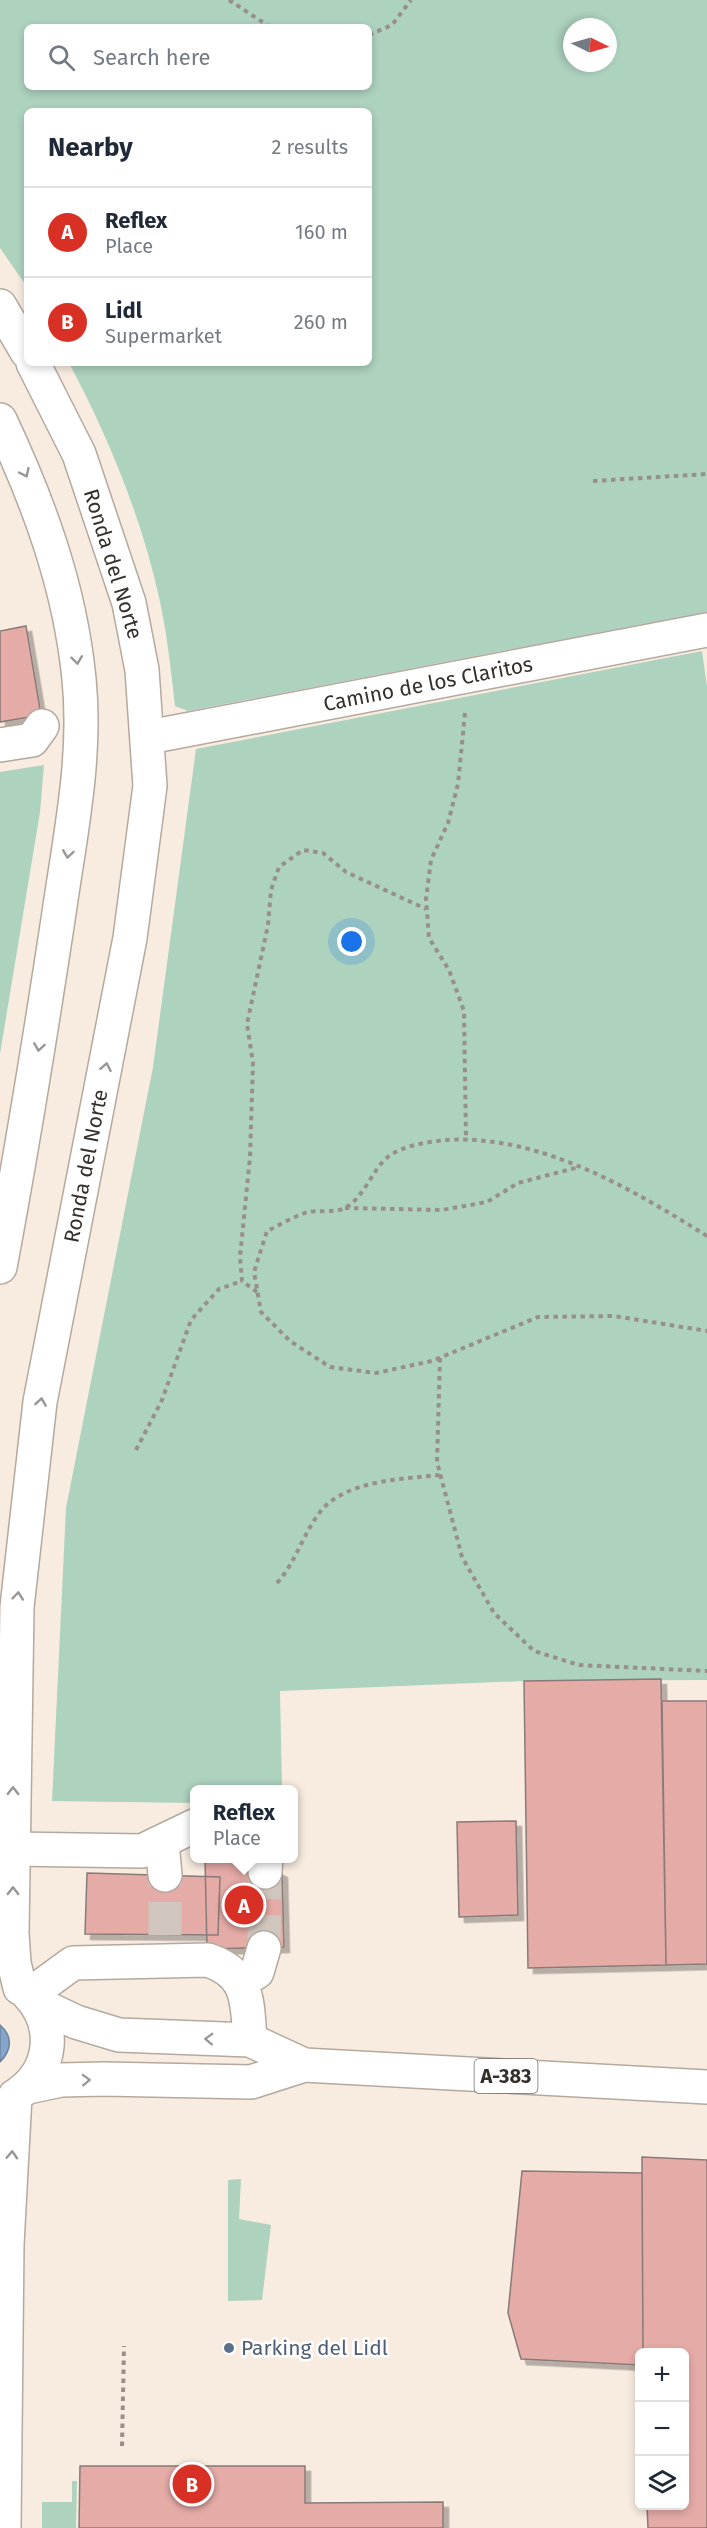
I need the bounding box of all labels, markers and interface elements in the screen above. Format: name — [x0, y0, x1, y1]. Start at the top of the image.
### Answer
north arrow — [563, 18, 617, 72]
search box — [24, 24, 372, 90]
icon: search — [45, 41, 78, 74]
text: Search here — [93, 44, 211, 71]
text: Nearby — [48, 132, 133, 163]
text: 2 results — [271, 135, 348, 159]
text: Reflex — [105, 207, 167, 234]
text: A — [62, 220, 73, 244]
text: 160 m — [295, 220, 348, 244]
text: Place — [105, 234, 153, 258]
text: Lidl — [105, 297, 142, 324]
text: B — [61, 310, 74, 334]
text: 260 m — [294, 310, 348, 334]
text: Supermarket — [105, 324, 222, 348]
one-way arrow — [17, 466, 29, 477]
street label: Ronda del Norte — [78, 486, 148, 642]
street label: Camino de los Claritos — [321, 651, 535, 717]
one-way arrow — [70, 656, 82, 665]
one-way arrow — [62, 849, 74, 859]
your location — [337, 927, 366, 956]
one-way arrow — [33, 1042, 45, 1051]
one-way arrow — [99, 1062, 112, 1072]
street label: Ronda del Norte — [58, 1087, 114, 1245]
one-way arrow — [34, 1398, 46, 1407]
one-way arrow — [11, 1591, 24, 1601]
popup — [190, 1785, 298, 1863]
one-way arrow — [7, 1786, 19, 1795]
text: Reflex — [213, 1799, 275, 1826]
text: Place — [213, 1826, 261, 1850]
pin: A — [224, 1882, 264, 1928]
one-way arrow — [7, 1887, 19, 1896]
one-way arrow — [204, 2032, 213, 2045]
road number: A-383 — [474, 2059, 538, 2093]
one-way arrow — [81, 2073, 90, 2086]
one-way arrow — [6, 2150, 19, 2159]
place label: Parking del Lidl — [241, 2335, 388, 2361]
marker: Parking del Lidl — [222, 2341, 236, 2355]
map controls — [635, 2348, 689, 2510]
button: + — [635, 2348, 689, 2402]
button: − — [635, 2402, 689, 2456]
button: layers — [635, 2456, 689, 2510]
pin: B — [172, 2462, 212, 2506]

